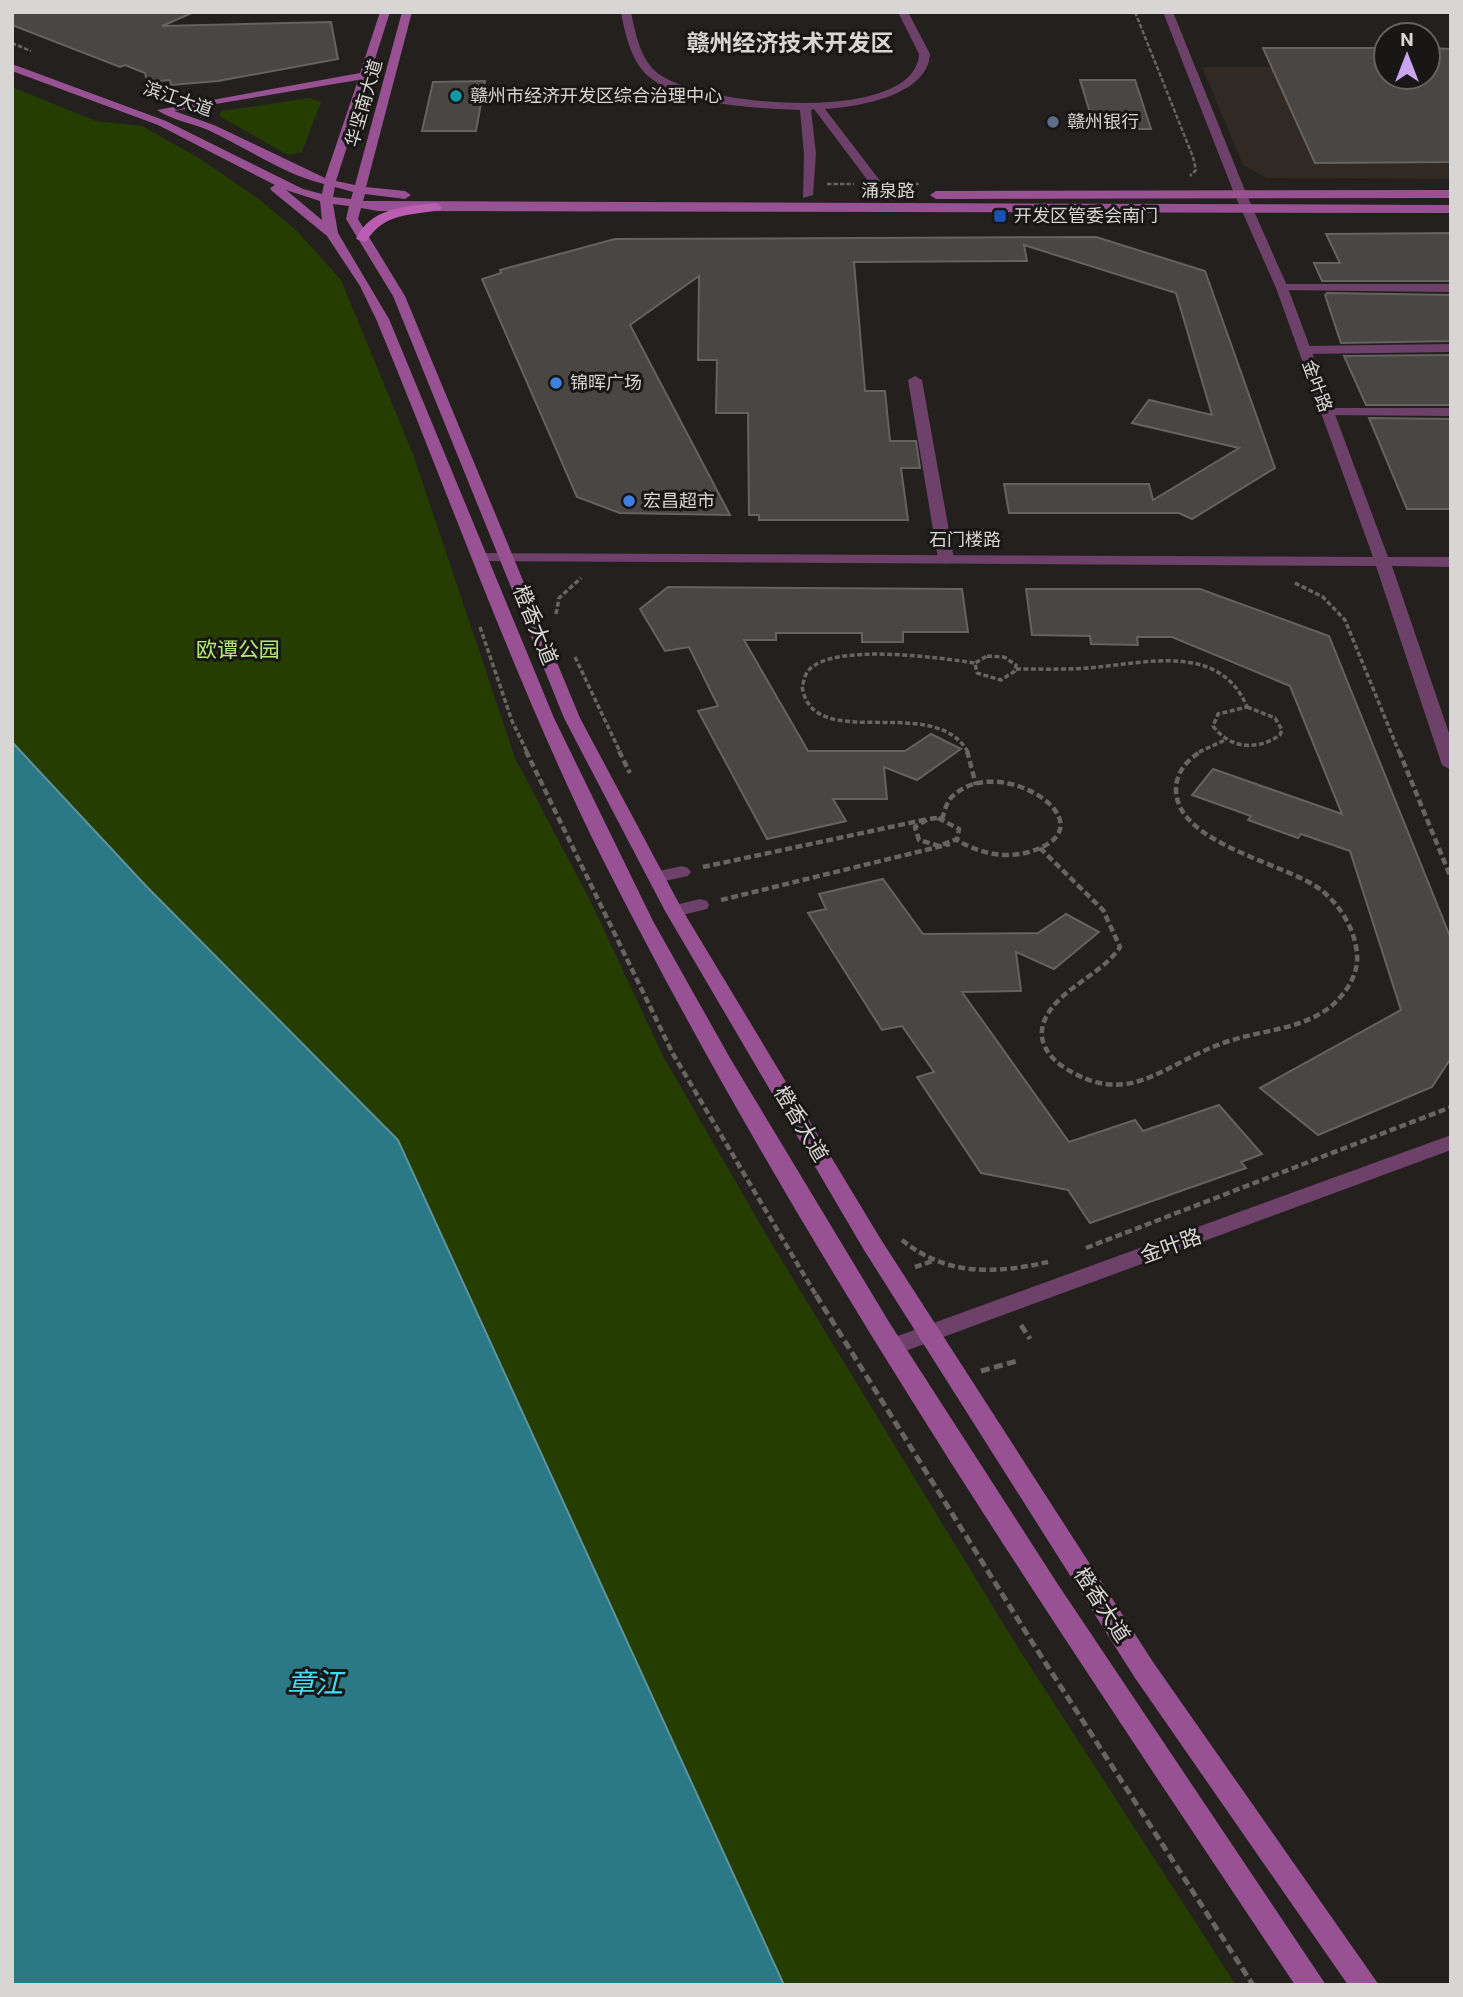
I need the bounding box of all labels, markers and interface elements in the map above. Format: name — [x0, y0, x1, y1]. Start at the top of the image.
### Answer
north arrow — [1372, 21, 1442, 91]
text: N — [1400, 28, 1414, 51]
district label: 赣州经济技术开发区 — [687, 30, 894, 57]
street label: 华坚南大道 — [341, 57, 386, 149]
street label: 滨江大道 — [141, 77, 216, 120]
place label: 赣州市经济开发区综合治理中心 — [470, 85, 722, 106]
marker: 赣州市经济开发区综合治理中心 — [448, 88, 464, 104]
place label: 赣州银行 — [1067, 111, 1139, 132]
marker: 赣州银行 — [1045, 114, 1061, 130]
street label: 涌泉路 — [861, 180, 915, 201]
place label: 开发区管委会南门 — [1014, 205, 1158, 226]
marker: 开发区管委会南门 — [992, 208, 1008, 224]
street label: 金叶路 — [1298, 357, 1337, 415]
place label: 锦晖广场 — [570, 372, 642, 393]
marker: 锦晖广场 — [548, 375, 564, 391]
place label: 宏昌超市 — [643, 490, 715, 511]
marker: 宏昌超市 — [621, 493, 637, 509]
street label: 石门楼路 — [929, 529, 1001, 550]
street label: 橙香大道 — [508, 582, 562, 668]
park label: 欧谭公园 — [196, 638, 280, 662]
street label: 橙香大道 — [769, 1082, 833, 1166]
street label: 金叶路 — [1137, 1224, 1205, 1268]
street label: 橙香大道 — [1069, 1563, 1135, 1647]
water label: 章江 — [287, 1667, 346, 1700]

